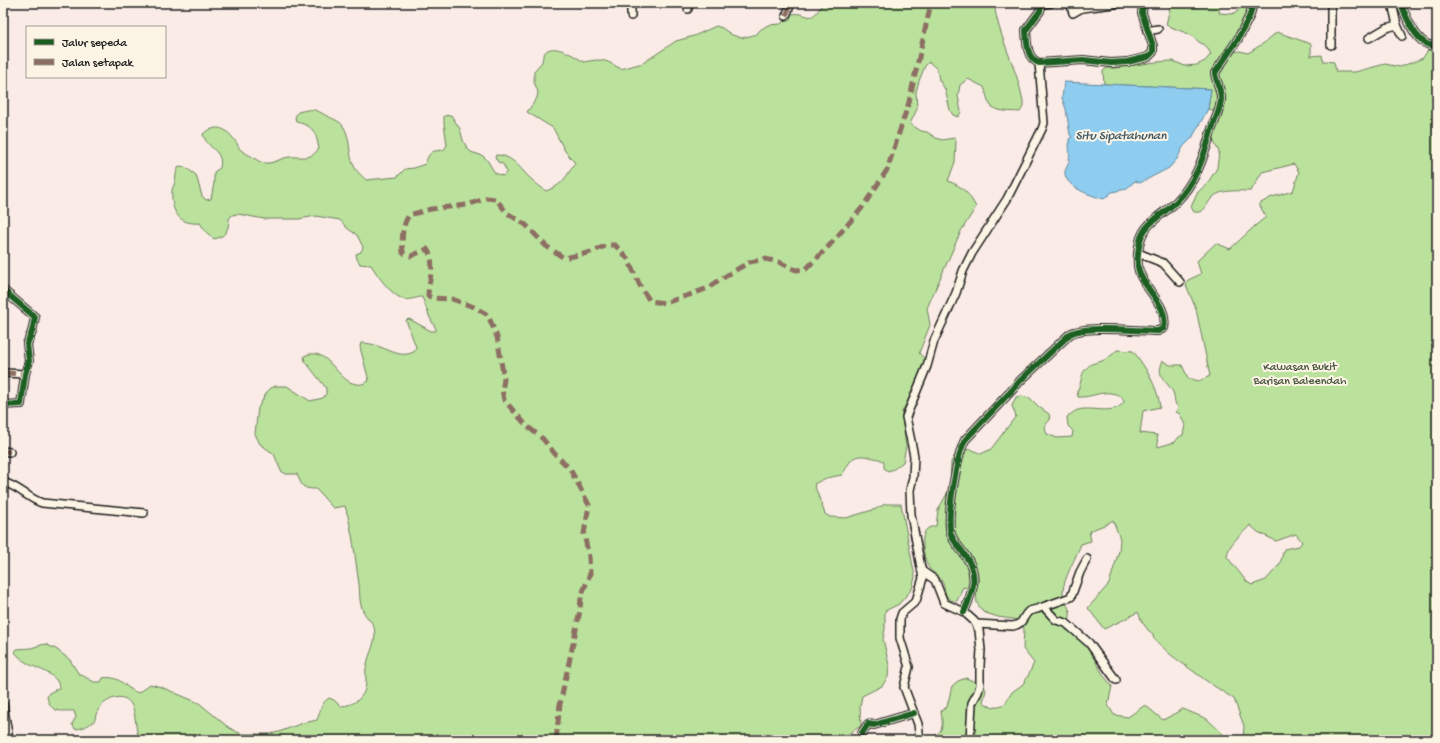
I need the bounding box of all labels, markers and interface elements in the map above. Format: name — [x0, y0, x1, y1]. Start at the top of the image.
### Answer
legend — [26, 26, 166, 78]
text: Jalur sepeda — [62, 37, 127, 51]
text: Jalan setapak — [62, 57, 135, 71]
water label: Situ Sipatahunan — [1076, 129, 1167, 144]
park label: Kawasan Bukit Barisan Baleendah — [1253, 361, 1347, 389]

